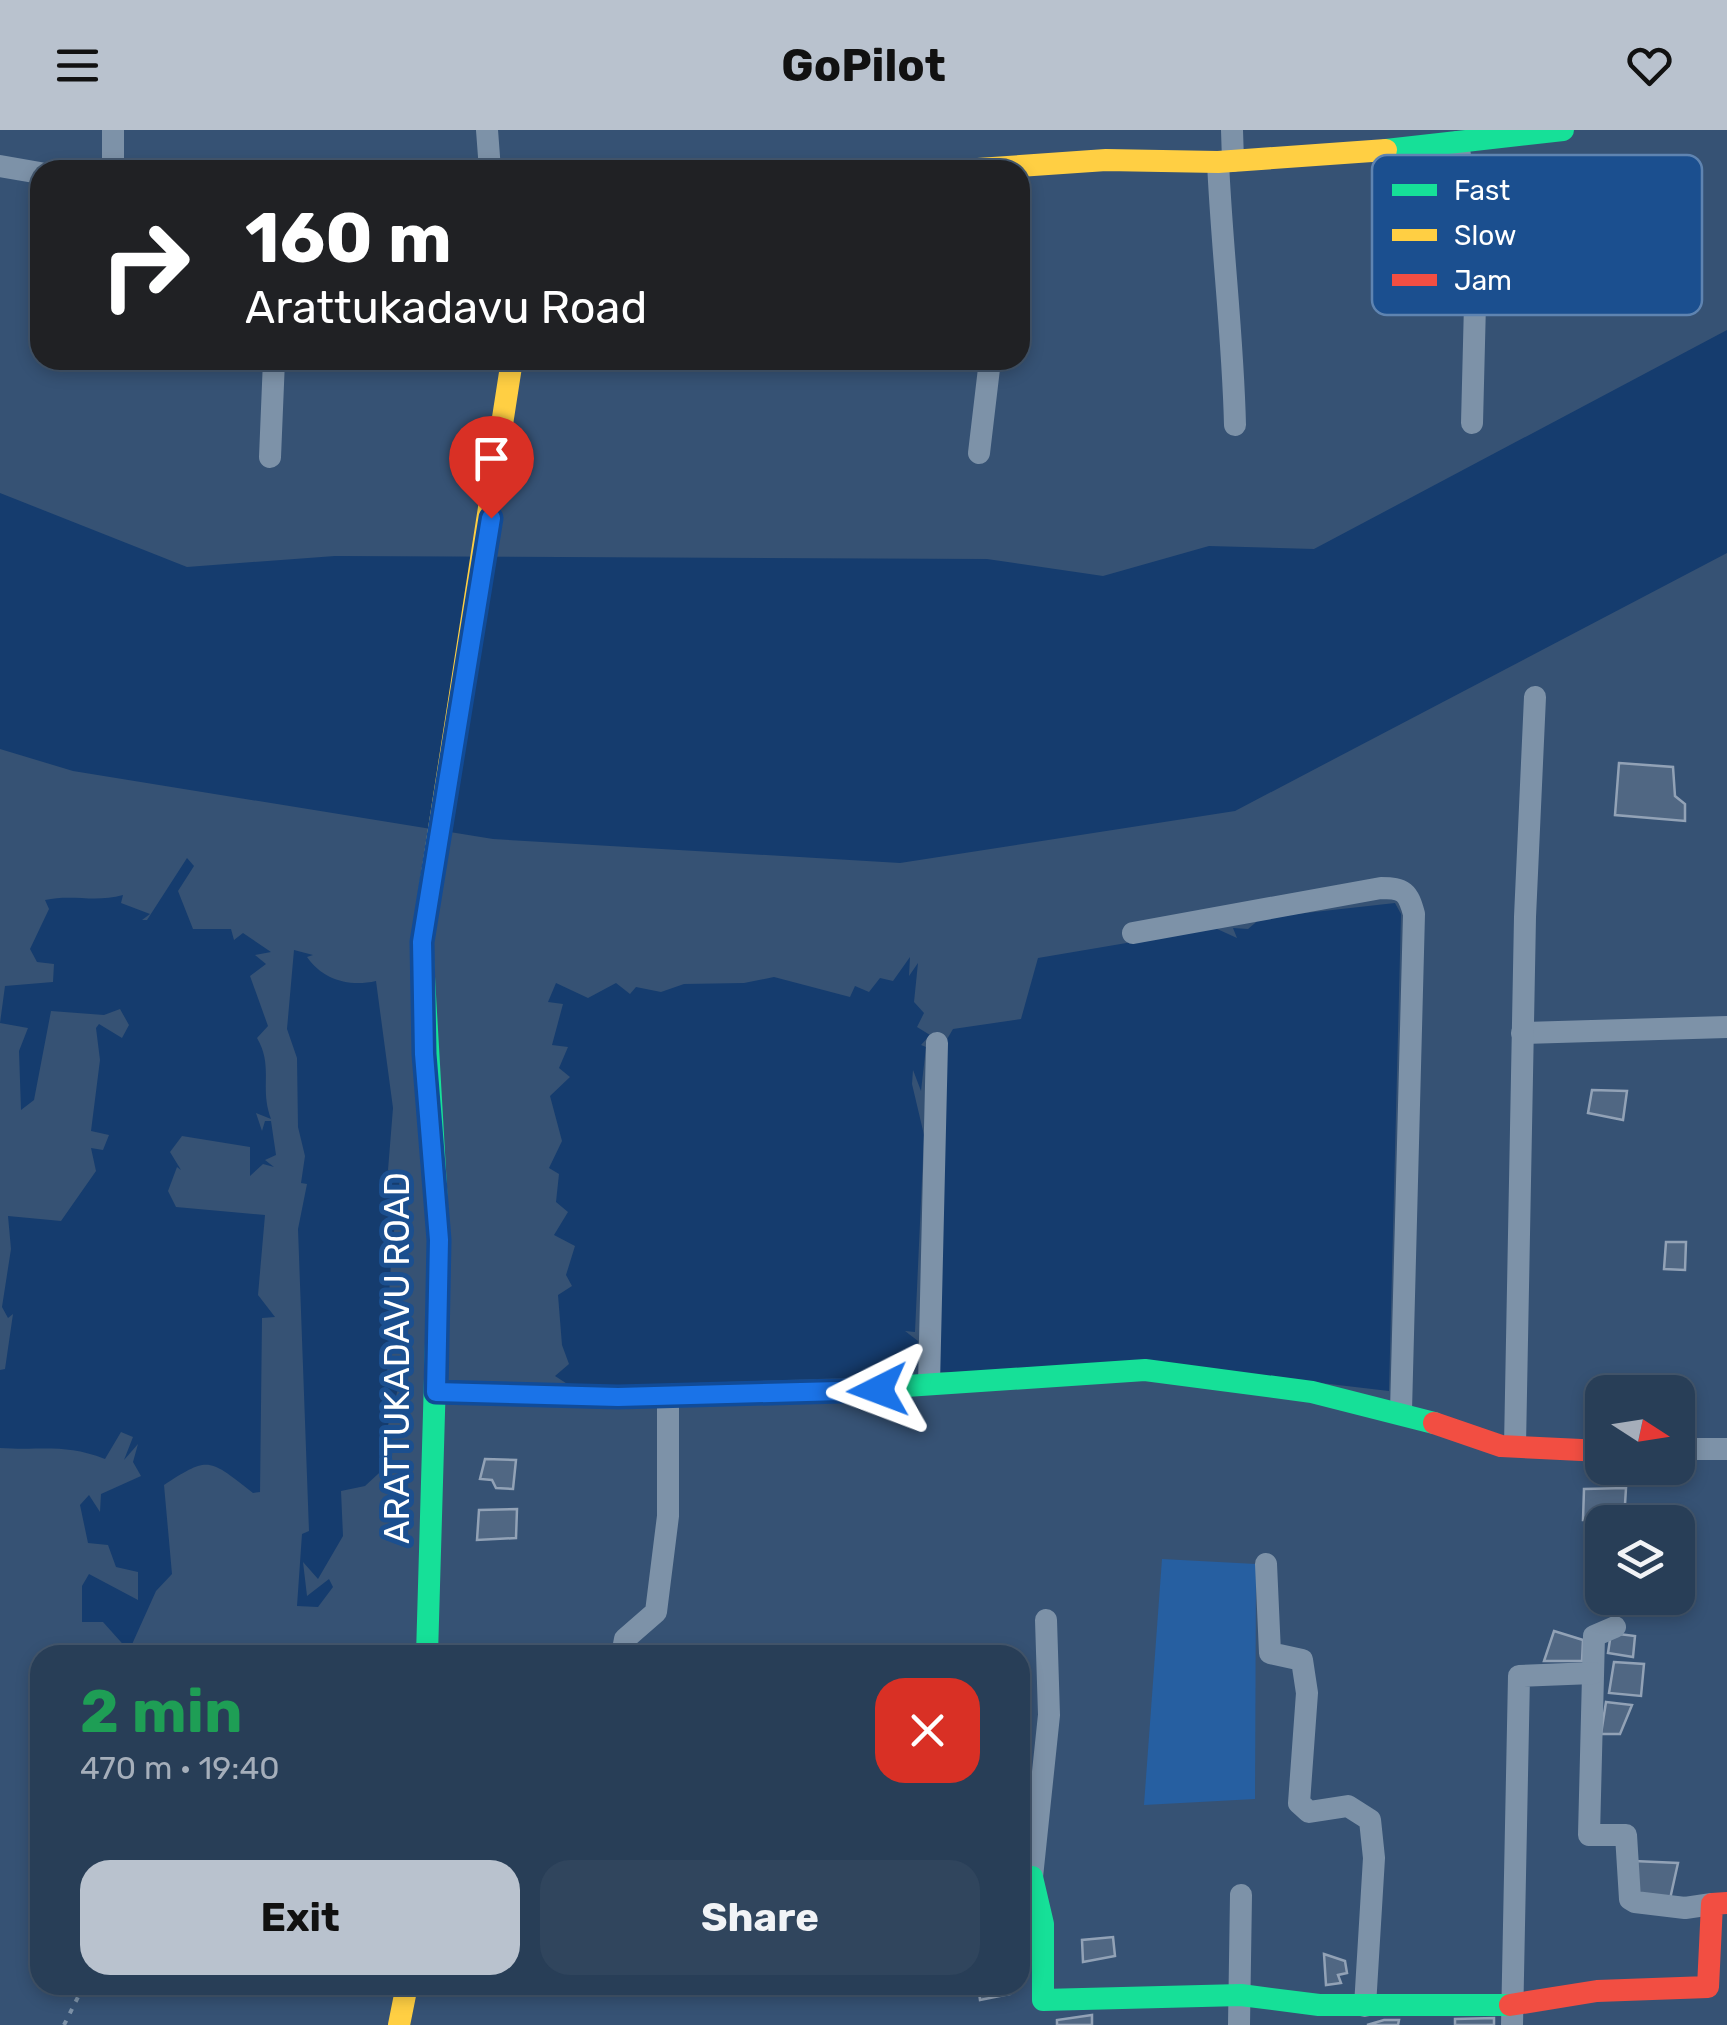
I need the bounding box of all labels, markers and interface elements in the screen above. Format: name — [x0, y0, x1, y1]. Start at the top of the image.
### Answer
icon: menu — [50, 38, 105, 93]
icon: heart — [1622, 38, 1677, 93]
text: GoPilot — [781, 39, 946, 92]
legend — [1372, 155, 1702, 315]
text: Fast — [1454, 174, 1510, 207]
text: 160 m — [245, 197, 452, 280]
icon: right — [80, 200, 210, 330]
text: Slow — [1454, 219, 1516, 252]
text: Jam — [1454, 264, 1512, 297]
text: Arattukadavu Road — [245, 281, 647, 334]
pin — [449, 416, 534, 519]
icon: arrive — [464, 431, 519, 486]
street label: ARATTUKADAVU ROAD — [376, 1172, 418, 1544]
position arrow — [826, 1338, 930, 1442]
north arrow — [1585, 1375, 1695, 1485]
map controls — [1585, 1375, 1695, 1615]
button: layers — [1585, 1505, 1695, 1615]
text: 2 min — [80, 1676, 242, 1747]
button: close — [875, 1678, 980, 1783]
text: 470 m · 19:40 — [80, 1749, 280, 1787]
button: Exit — [80, 1860, 520, 1975]
button: Share — [540, 1860, 980, 1975]

